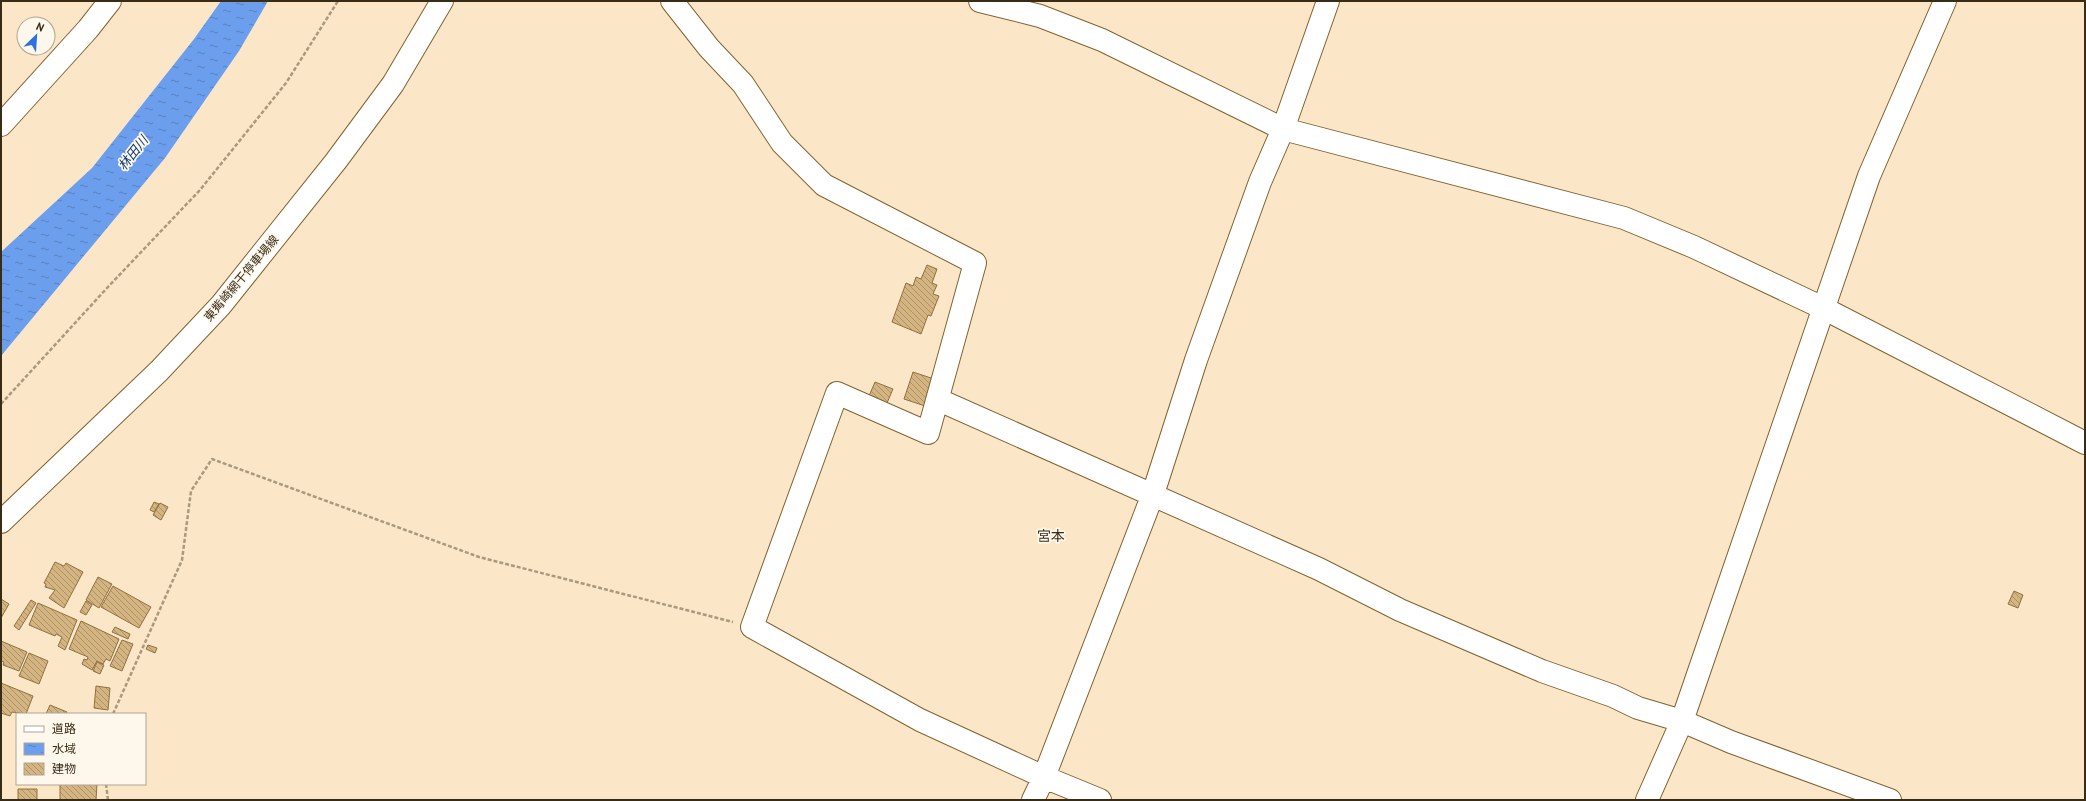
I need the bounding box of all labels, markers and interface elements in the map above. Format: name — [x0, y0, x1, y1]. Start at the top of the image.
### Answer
north arrow — [16, 16, 56, 56]
text: N — [34, 19, 46, 35]
water label: 林田川 — [114, 131, 153, 174]
street label: 東觜崎網干停車場線 — [201, 232, 281, 324]
district label: 宮本 — [1037, 527, 1065, 545]
legend — [16, 713, 146, 785]
text: 道路 — [52, 721, 76, 736]
text: 水域 — [52, 741, 76, 756]
text: 建物 — [52, 761, 76, 776]

